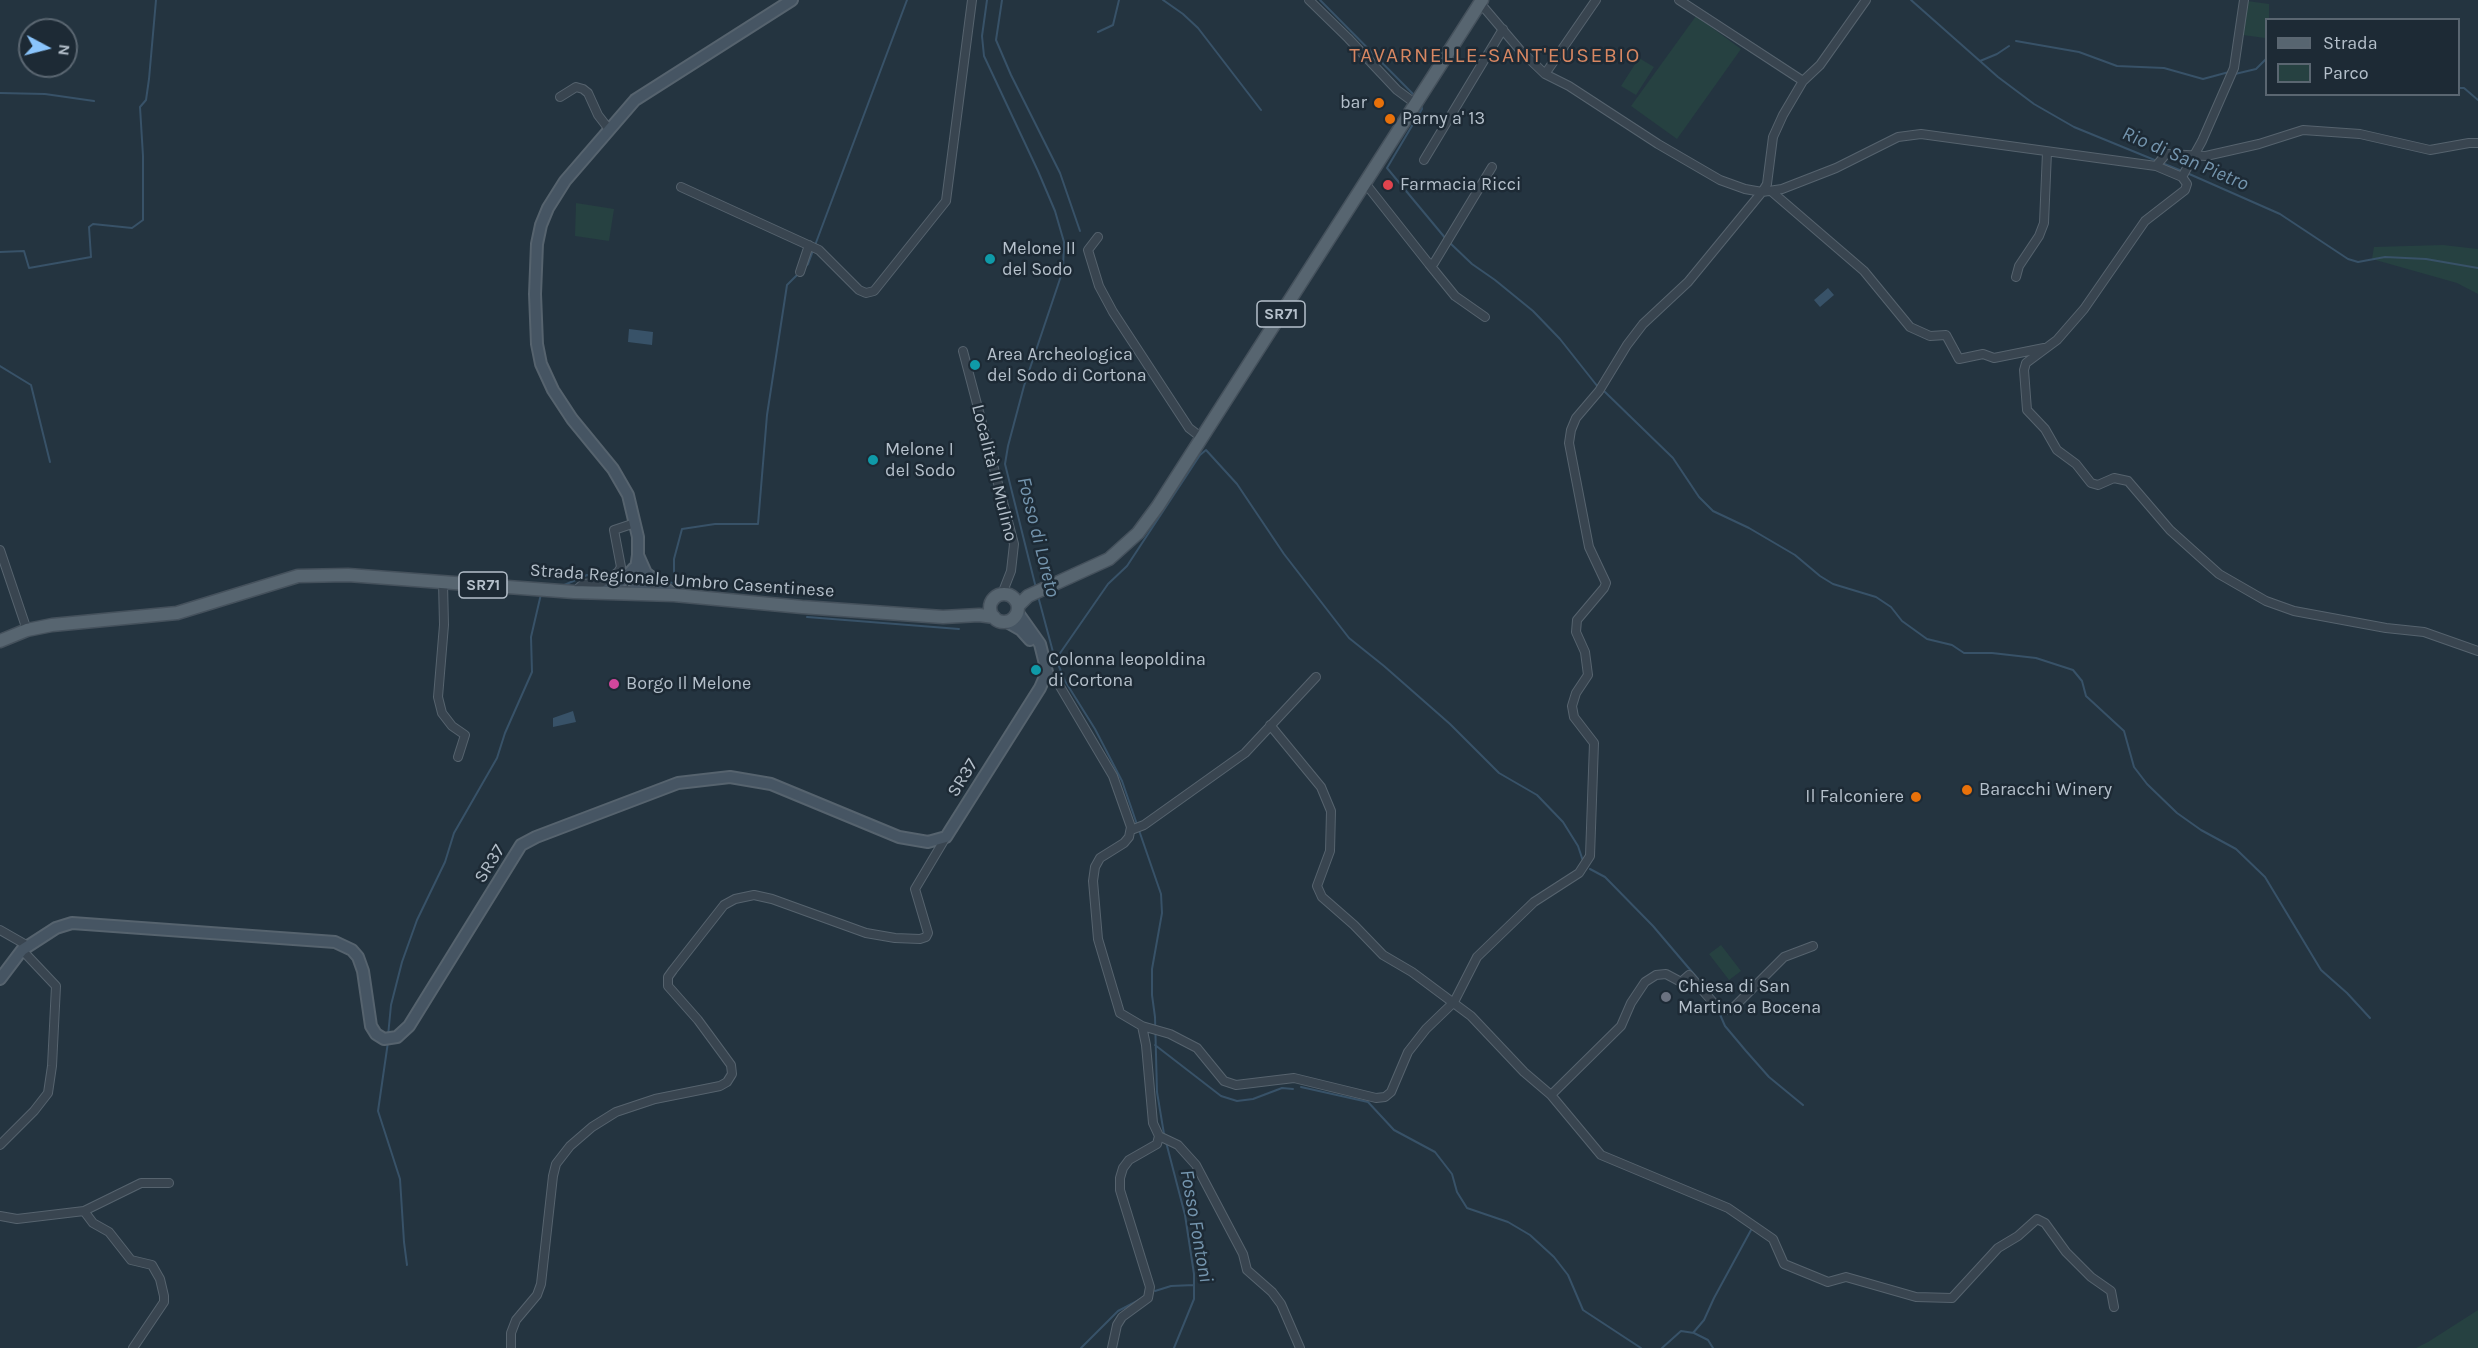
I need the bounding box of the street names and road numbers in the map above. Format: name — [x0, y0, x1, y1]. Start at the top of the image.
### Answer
road number: SR71 — [1257, 301, 1305, 327]
street label: Località Il Mulino — [967, 402, 1021, 544]
street label: Strada Regionale Umbro Casentinese — [529, 560, 835, 602]
road number: SR71 — [459, 572, 507, 598]
street label: SR37 — [943, 755, 983, 801]
street label: SR37 — [470, 841, 510, 887]

